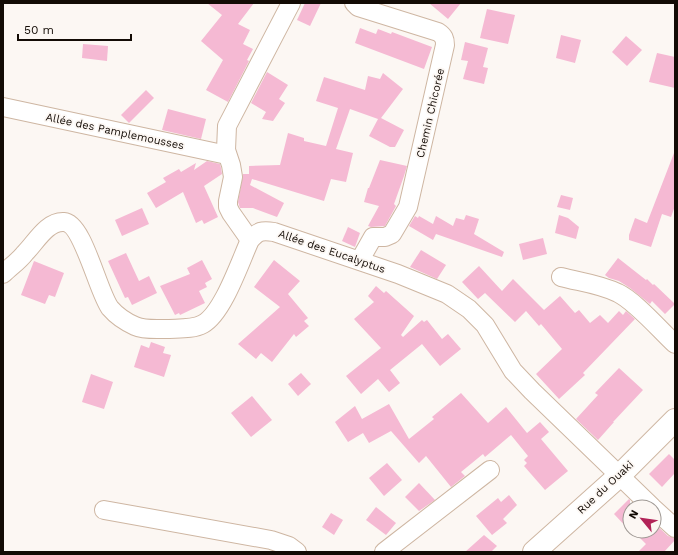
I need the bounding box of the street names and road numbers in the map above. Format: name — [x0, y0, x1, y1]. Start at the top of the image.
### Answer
street label: Chemin Chicorée — [414, 67, 447, 159]
street label: Allée des Pamplemousses — [45, 110, 185, 153]
street label: Allée des Eucalyptus — [277, 227, 387, 276]
street label: Rue du Ouaki — [575, 458, 636, 517]

